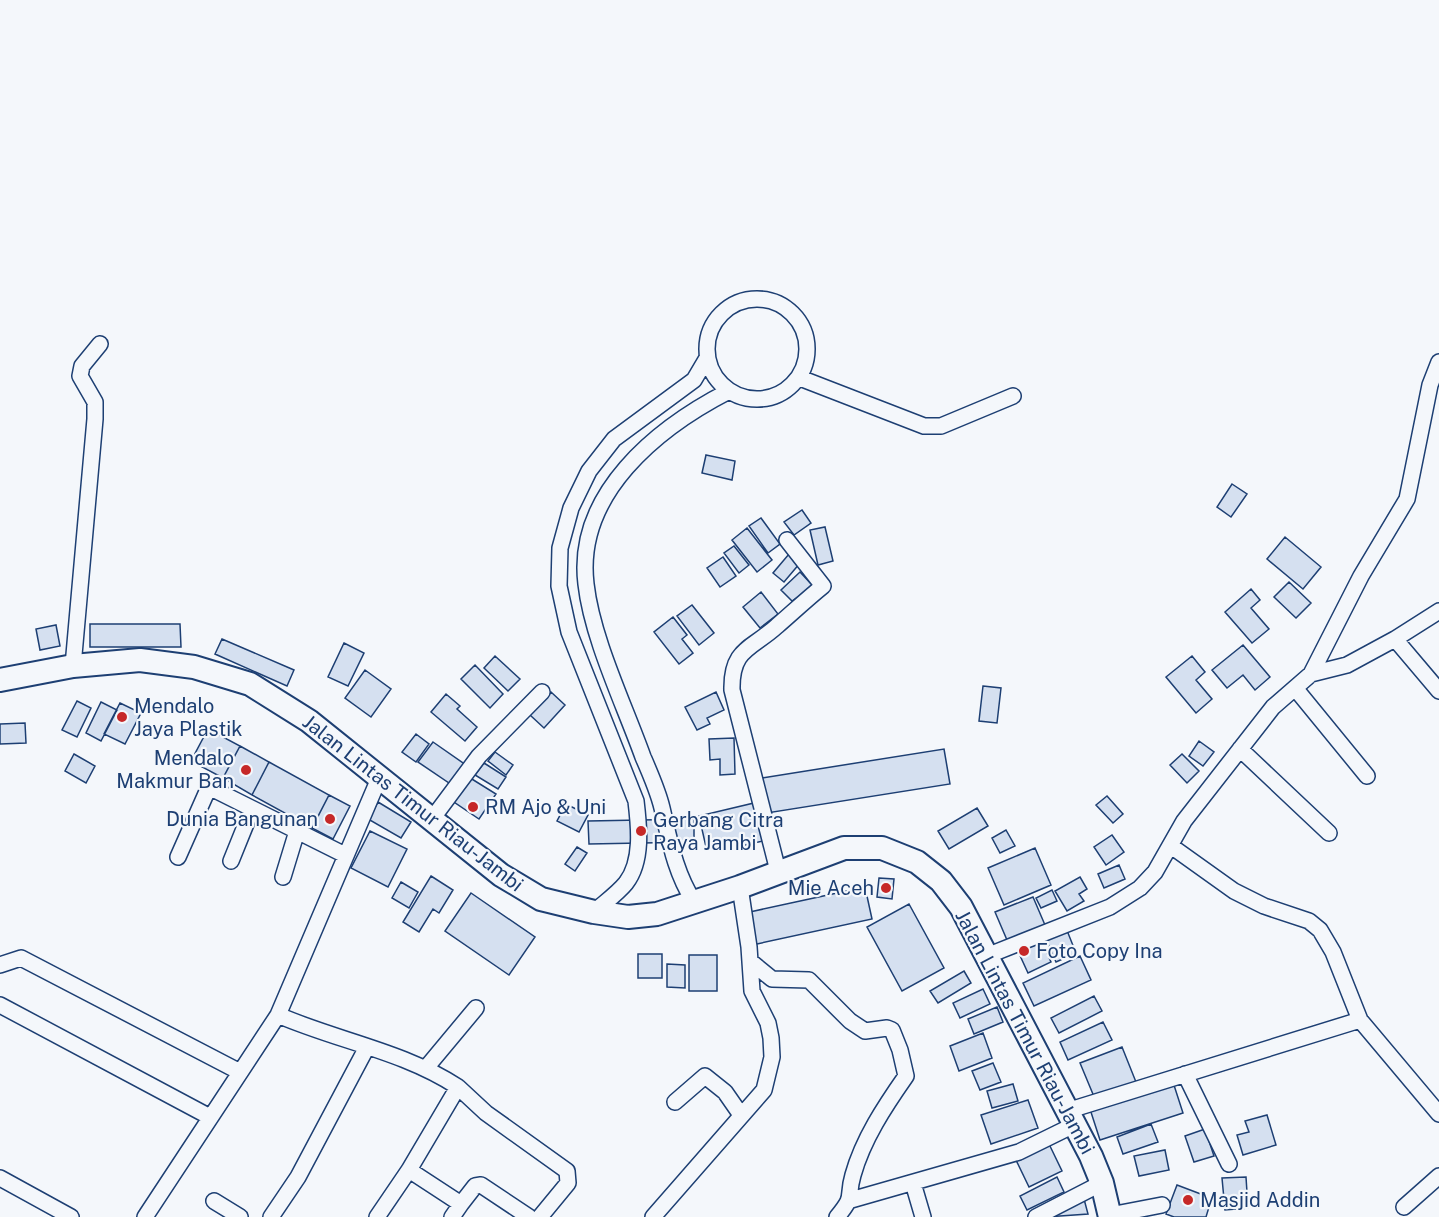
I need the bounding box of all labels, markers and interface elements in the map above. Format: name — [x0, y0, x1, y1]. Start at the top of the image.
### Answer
place label: Mendalo Jaya Plastik — [134, 694, 243, 741]
street label: Jalan Lintas Timur Riau-Jambi — [298, 709, 528, 897]
marker: Mendalo Jaya Plastik — [115, 710, 129, 724]
place label: Mendalo Makmur Ban — [116, 746, 234, 793]
marker: Mendalo Makmur Ban — [239, 763, 253, 777]
place label: RM Ajo & Uni — [485, 795, 606, 819]
marker: RM Ajo & Uni — [466, 800, 480, 814]
place label: Dunia Bangunan — [166, 807, 318, 831]
place label: Gerbang Citra Raya Jambi — [653, 808, 784, 855]
marker: Dunia Bangunan — [323, 812, 337, 826]
marker: Gerbang Citra Raya Jambi — [634, 824, 648, 838]
place label: Mie Aceh — [788, 876, 874, 900]
marker: Mie Aceh — [879, 881, 893, 895]
street label: Jalan Lintas Timur Riau-Jambi — [950, 906, 1100, 1158]
place label: Foto Copy Ina — [1036, 939, 1163, 963]
marker: Foto Copy Ina — [1017, 944, 1031, 958]
place label: Masjid Addin — [1200, 1188, 1320, 1212]
marker: Masjid Addin — [1181, 1193, 1195, 1207]

